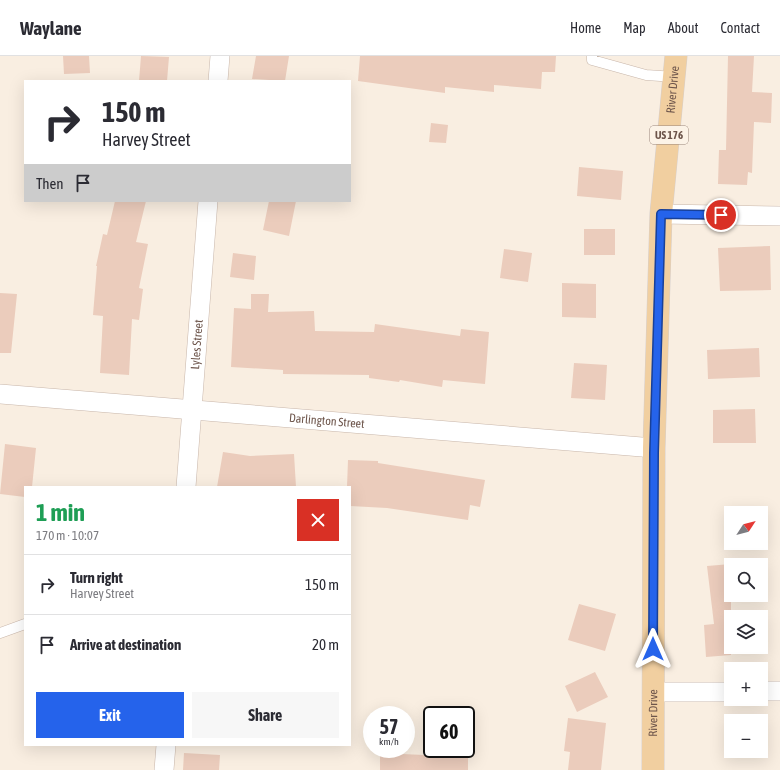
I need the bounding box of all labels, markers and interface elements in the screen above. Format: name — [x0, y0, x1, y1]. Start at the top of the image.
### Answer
text: Waylane — [20, 17, 82, 39]
text: Home — [570, 20, 601, 36]
text: Map — [623, 20, 646, 36]
text: About — [668, 20, 699, 36]
text: Contact — [721, 20, 760, 36]
street label: River Drive — [664, 65, 682, 114]
icon: right — [36, 96, 88, 148]
text: 150 m — [102, 96, 165, 128]
road number: US 176 — [650, 126, 688, 144]
text: Harvey Street — [102, 129, 191, 150]
icon: arrive — [72, 172, 94, 194]
text: Then — [36, 175, 64, 192]
pin — [704, 198, 738, 232]
icon: arrive — [710, 204, 732, 226]
street label: Lyles Street — [188, 318, 206, 370]
street label: Darlington Street — [289, 411, 366, 431]
text: 1 min — [36, 499, 85, 526]
button: close — [297, 499, 339, 541]
north arrow — [724, 506, 768, 550]
map controls — [724, 506, 768, 758]
text: 170 m · 10:07 — [36, 528, 99, 543]
button: search — [724, 558, 768, 602]
text: Turn right — [70, 569, 123, 586]
icon: right — [36, 574, 58, 596]
text: 150 m — [305, 576, 339, 593]
text: Harvey Street — [70, 586, 134, 601]
button: layers — [724, 610, 768, 654]
position arrow — [632, 628, 674, 670]
icon: arrive — [36, 634, 58, 656]
text: Arrive at destination — [70, 636, 181, 653]
text: 20 m — [312, 636, 339, 653]
button: + — [724, 662, 768, 706]
street label: River Drive — [646, 689, 660, 737]
button: Exit — [36, 692, 184, 738]
button: Share — [192, 692, 339, 738]
speed limit sign: 60 — [423, 706, 475, 758]
button: − — [724, 714, 768, 758]
text: 57 — [380, 715, 398, 738]
text: km/h — [379, 736, 399, 747]

